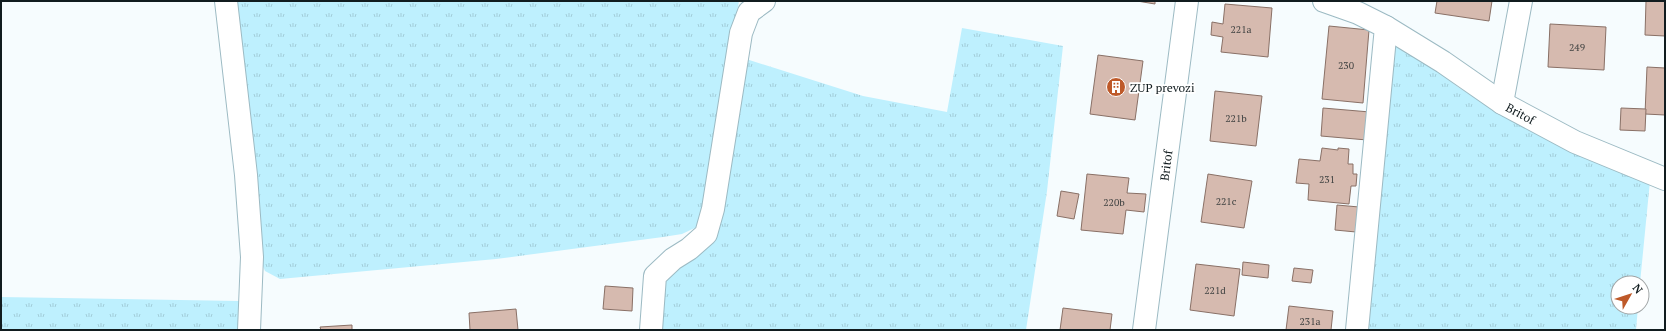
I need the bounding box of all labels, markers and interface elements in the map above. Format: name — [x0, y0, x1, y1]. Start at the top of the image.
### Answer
house number: 221a — [1230, 23, 1252, 36]
house number: 249 — [1569, 41, 1585, 54]
house number: 230 — [1338, 59, 1354, 72]
building icon: ZUP prevozi — [1105, 76, 1127, 98]
place label: ZUP prevozi — [1130, 80, 1195, 95]
street label: Britof — [1504, 99, 1539, 127]
house number: 221b — [1225, 112, 1247, 125]
street label: Britof — [1156, 148, 1175, 182]
house number: 231 — [1319, 173, 1335, 186]
house number: 221c — [1216, 195, 1237, 208]
house number: 220b — [1103, 196, 1125, 209]
north arrow — [1610, 275, 1650, 315]
text: N — [1630, 281, 1646, 297]
house number: 221d — [1204, 284, 1226, 297]
house number: 231a — [1299, 315, 1321, 328]

